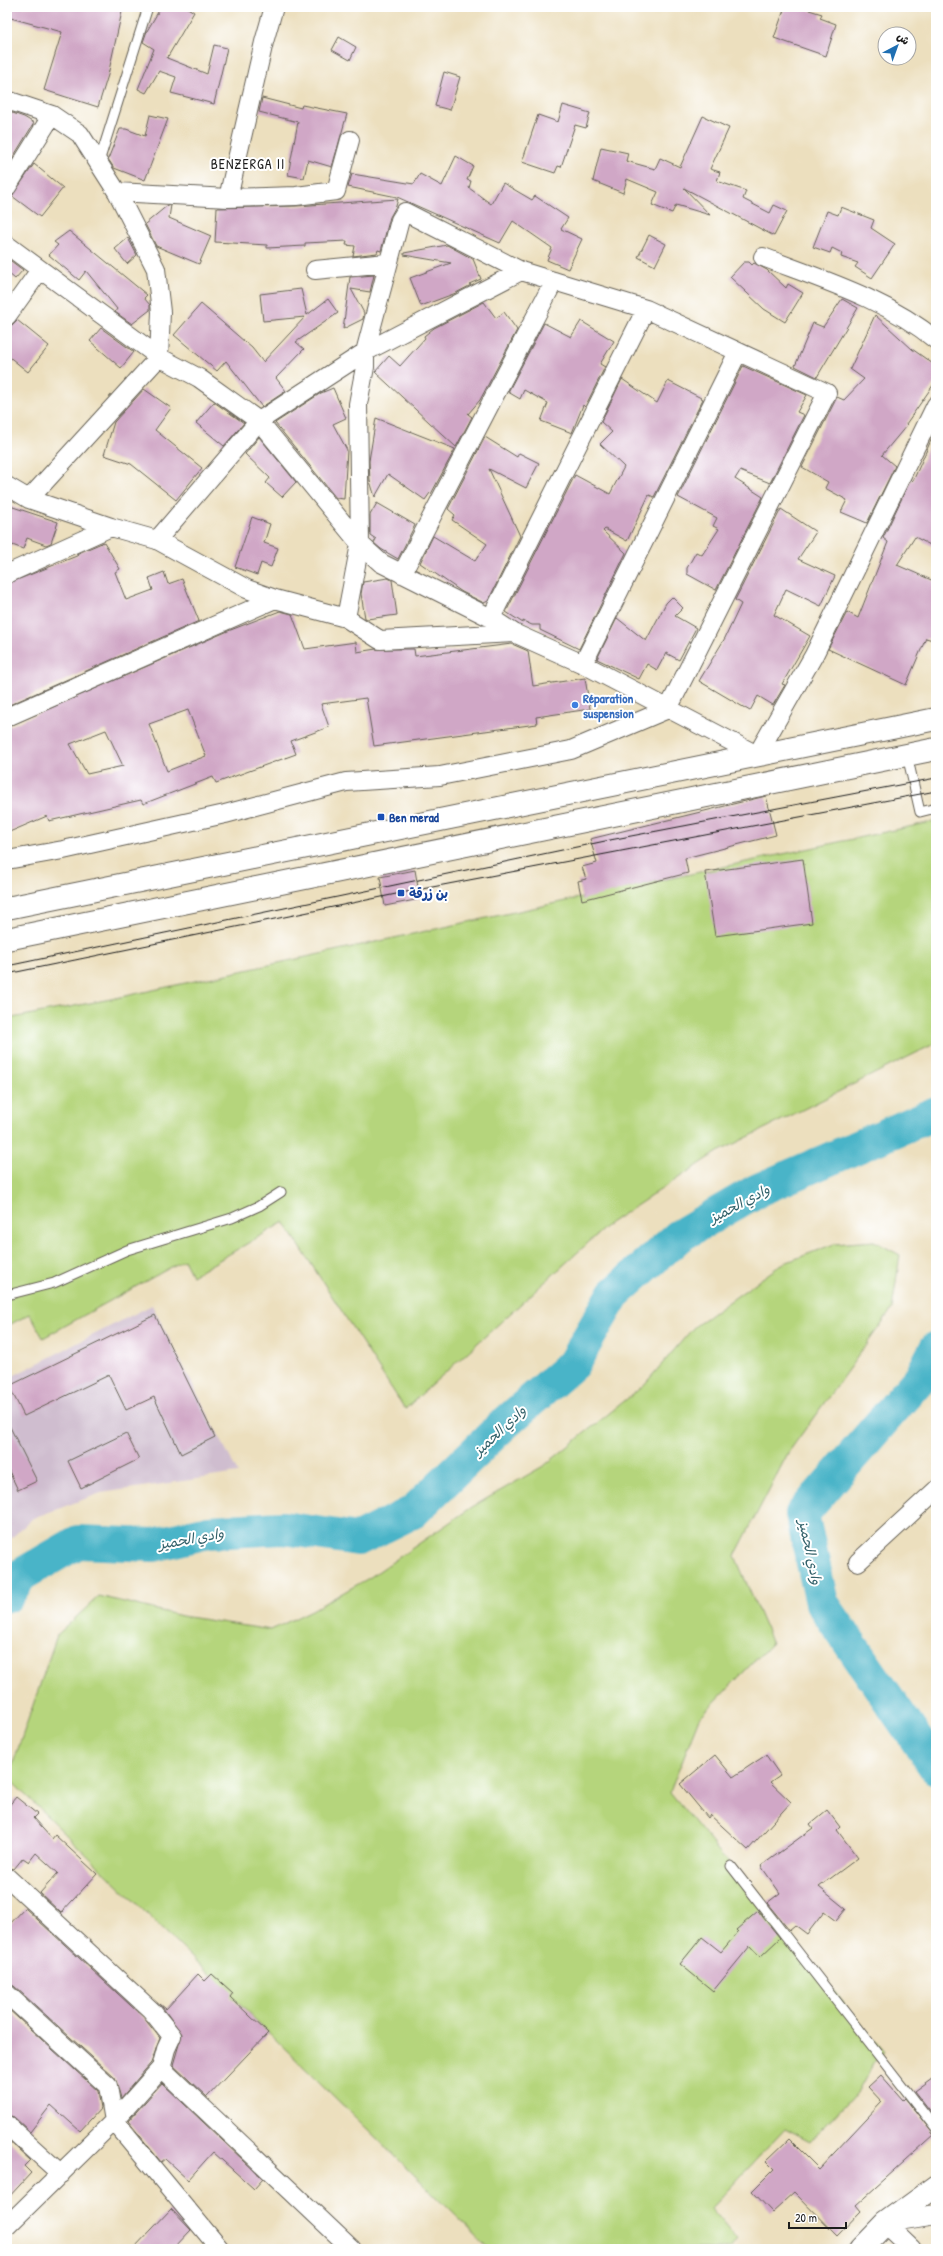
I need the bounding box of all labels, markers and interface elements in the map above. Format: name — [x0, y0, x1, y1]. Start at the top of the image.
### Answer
north arrow — [877, 26, 917, 66]
text: ش — [894, 29, 913, 48]
district label: BENZERGA II — [211, 154, 285, 173]
place label: Réparation suspension — [583, 689, 634, 723]
marker: Réparation suspension — [570, 700, 580, 710]
place label: Ben merad — [389, 808, 440, 826]
marker: Ben merad — [376, 812, 386, 822]
place label: بن زرقة — [409, 884, 448, 902]
marker: بن زرقة — [396, 888, 406, 898]
water label: وادي الحميز — [704, 1179, 774, 1230]
water label: وادي الحميز — [467, 1400, 531, 1462]
water label: وادي الحميز — [792, 1516, 827, 1587]
water label: وادي الحميز — [155, 1523, 226, 1555]
scale bar — [789, 2204, 846, 2230]
text: 20 m — [795, 2209, 817, 2226]

